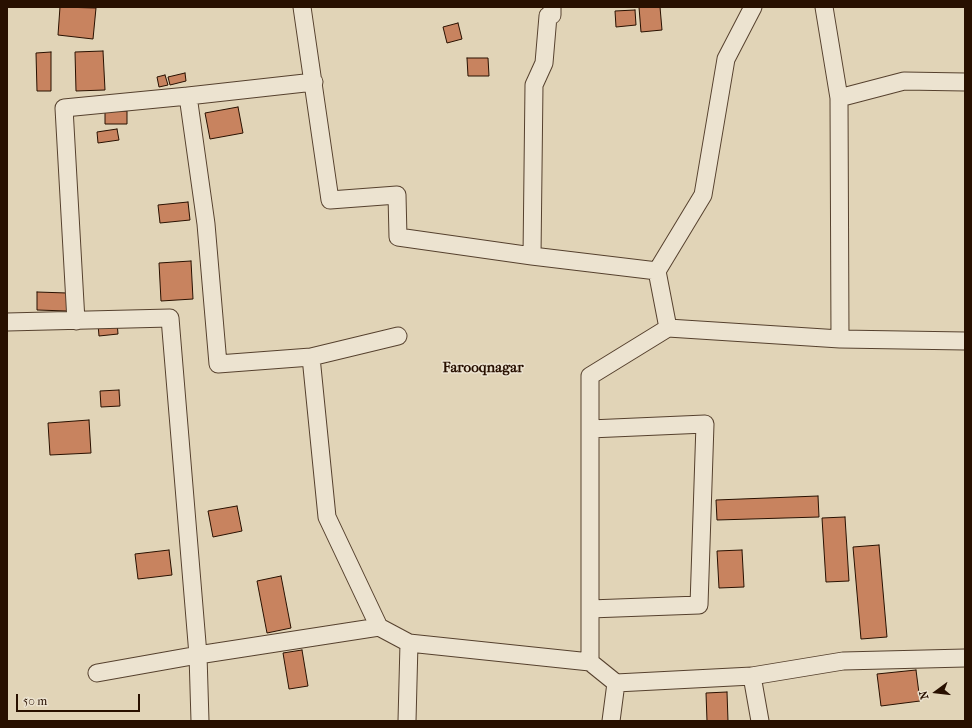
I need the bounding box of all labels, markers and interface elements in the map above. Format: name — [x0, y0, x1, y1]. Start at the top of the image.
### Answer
district label: Farooqnagar — [442, 359, 524, 377]
north arrow — [916, 672, 956, 712]
scale bar — [18, 686, 142, 712]
text: N — [917, 690, 931, 701]
text: 50 m — [23, 694, 47, 708]

